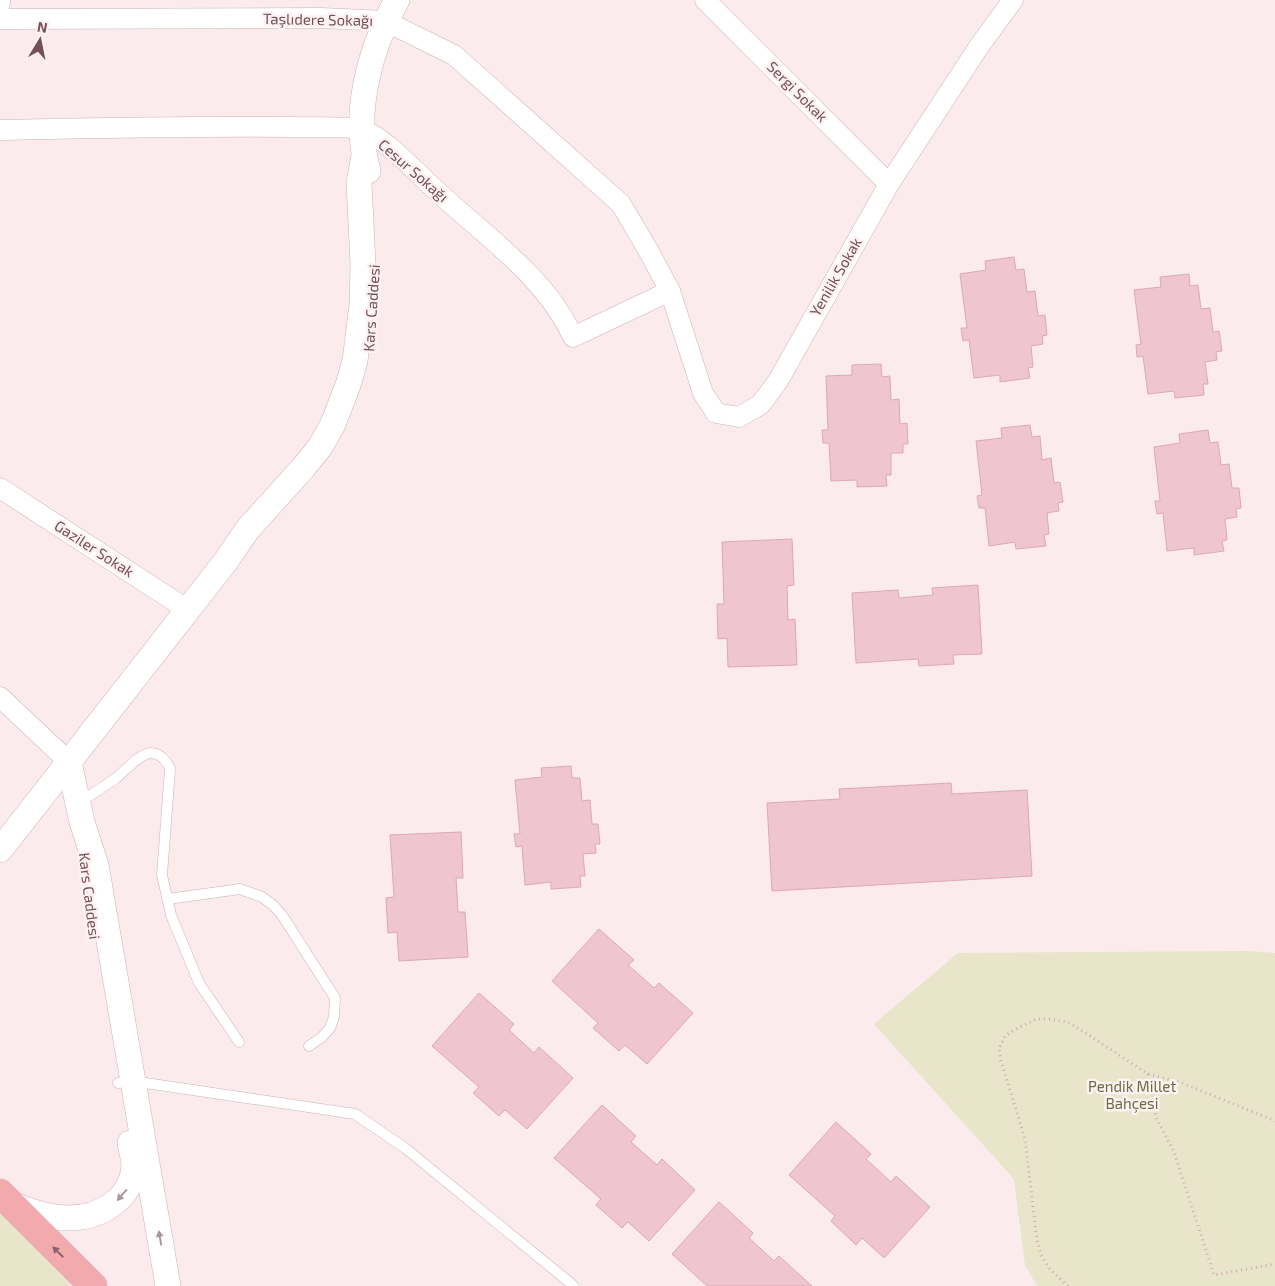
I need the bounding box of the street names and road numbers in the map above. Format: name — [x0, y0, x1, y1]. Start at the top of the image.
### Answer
street label: Taşlıdere Sokağı — [263, 9, 373, 30]
street label: Sergi Sokak — [764, 57, 832, 126]
street label: Cesur Sokağı — [375, 135, 452, 205]
street label: Yenilik Sokak — [805, 234, 865, 319]
street label: Kars Caddesi — [359, 264, 383, 352]
street label: Gaziler Sokak — [51, 516, 138, 581]
street label: Kars Caddesi — [76, 851, 104, 940]

